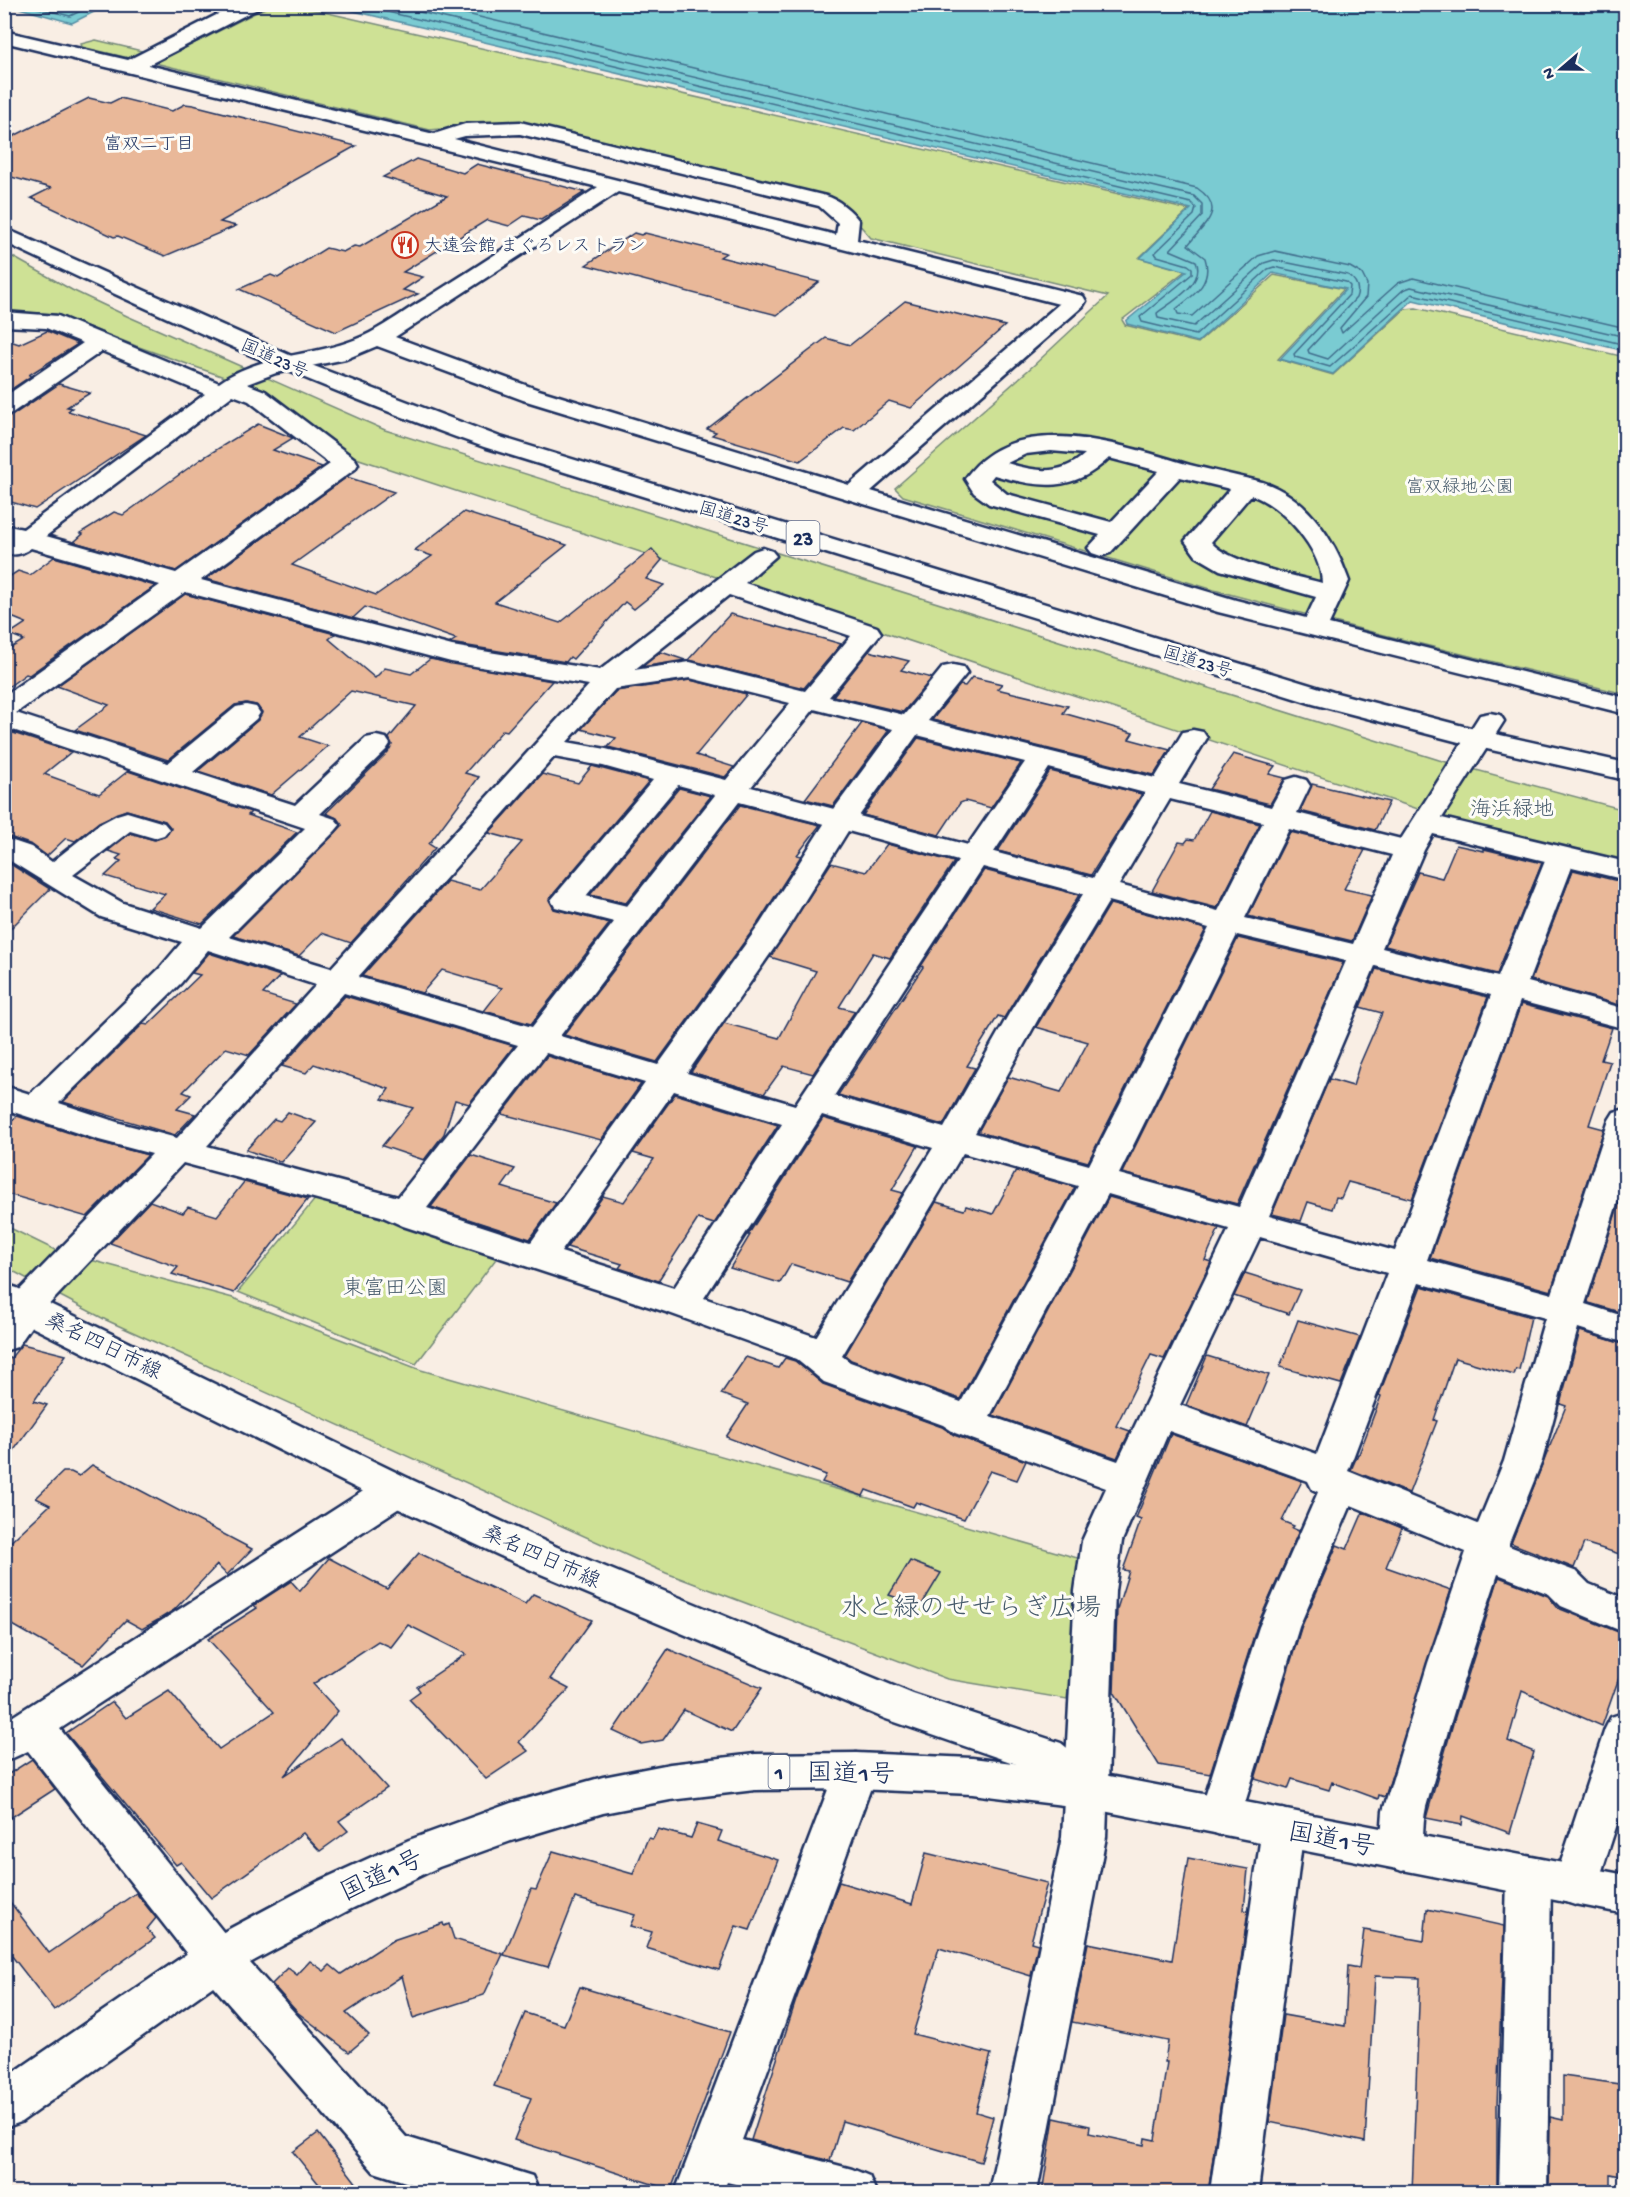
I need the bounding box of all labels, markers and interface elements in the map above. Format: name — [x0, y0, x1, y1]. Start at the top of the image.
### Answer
north arrow — [1531, 39, 1591, 99]
text: N — [1539, 64, 1561, 81]
district label: 富双二丁目 — [104, 134, 194, 156]
restaurant icon: 大遠会館 まぐろレストラン — [390, 230, 420, 260]
place label: 大遠会館 まぐろレストラン — [424, 236, 646, 258]
street label: 国道23号 — [237, 335, 312, 385]
park label: 富双緑地公園 — [1406, 477, 1514, 499]
street label: 国道23号 — [696, 498, 771, 540]
road number: 23 — [786, 521, 820, 555]
street label: 国道23号 — [1160, 642, 1235, 684]
park label: 海浜緑地 — [1470, 798, 1554, 824]
park label: 東富田公園 — [343, 1276, 448, 1303]
street label: 桑名四日市線 — [40, 1308, 165, 1387]
street label: 桑名四日市線 — [478, 1521, 604, 1596]
park label: 水と緑のせせらぎ広場 — [841, 1594, 1101, 1626]
road number: 1 — [768, 1755, 790, 1789]
street label: 国道1号 — [806, 1759, 895, 1793]
street label: 国道1号 — [1285, 1818, 1378, 1866]
street label: 国道1号 — [336, 1844, 430, 1911]

